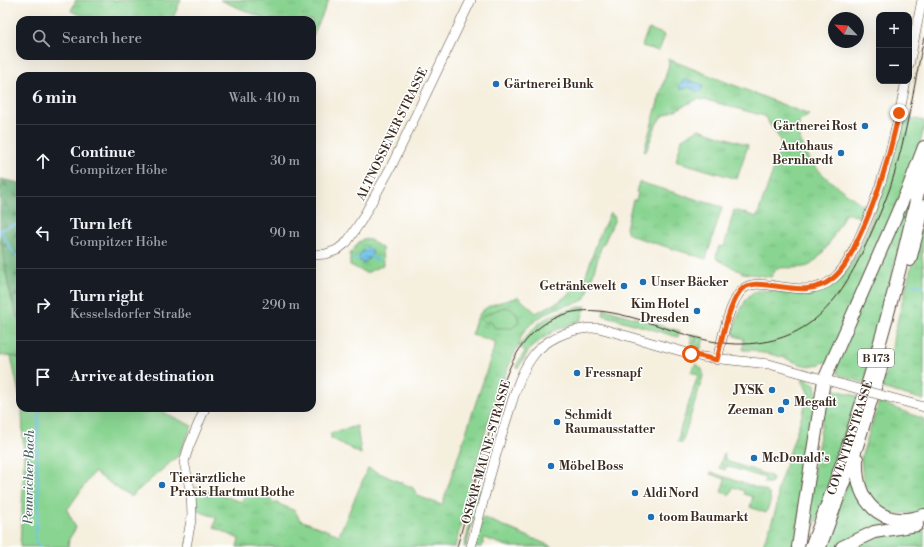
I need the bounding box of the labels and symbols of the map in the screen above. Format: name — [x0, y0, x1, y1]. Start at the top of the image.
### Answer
north arrow — [828, 12, 864, 48]
street label: ALTNOSSENER STRASSE — [353, 65, 431, 204]
place label: Gärtnerei Bunk — [504, 77, 594, 92]
marker: Gärtnerei Bunk — [491, 79, 501, 89]
route end — [890, 104, 908, 122]
place label: Gärtnerei Rost — [773, 119, 858, 134]
marker: Gärtnerei Rost — [860, 121, 870, 131]
place label: Autohaus Bernhardt — [772, 139, 834, 168]
marker: Autohaus Bernhardt — [836, 148, 846, 158]
place label: Unser Bäcker — [651, 275, 729, 290]
marker: Unser Bäcker — [638, 277, 648, 287]
place label: Getränkewelt — [540, 279, 617, 294]
marker: Getränkewelt — [619, 281, 629, 291]
place label: Kim Hotel Dresden — [631, 297, 690, 326]
marker: Kim Hotel Dresden — [692, 306, 702, 316]
route start — [682, 345, 700, 363]
road number: B 173 — [858, 349, 894, 367]
place label: Fressnapf — [585, 366, 643, 381]
marker: Fressnapf — [572, 368, 582, 378]
street label: OSKAR-MAUNE-STRASSE — [459, 378, 514, 526]
street label: COVENTRYSTRASSE — [824, 379, 876, 497]
place label: JYSK — [732, 383, 764, 398]
marker: JYSK — [767, 385, 777, 395]
place label: Megafit — [794, 395, 837, 410]
marker: Megafit — [781, 397, 791, 407]
place label: Zeeman — [728, 403, 774, 418]
marker: Zeeman — [776, 405, 786, 415]
place label: Schmidt Raumausstatter — [565, 408, 655, 437]
marker: Schmidt Raumausstatter — [552, 417, 562, 427]
water label: Pennricher Bach — [20, 429, 38, 525]
place label: McDonald's — [762, 451, 829, 466]
marker: McDonald's — [749, 453, 759, 463]
place label: Möbel Boss — [559, 459, 623, 474]
marker: Möbel Boss — [546, 461, 556, 471]
place label: Tierärztliche Praxis Hartmut Bothe — [170, 471, 295, 500]
marker: Tierärztliche Praxis Hartmut Bothe — [157, 480, 167, 490]
place label: Aldi Nord — [642, 486, 699, 501]
marker: Aldi Nord — [630, 488, 640, 498]
place label: toom Baumarkt — [659, 510, 749, 525]
marker: toom Baumarkt — [646, 512, 656, 522]

